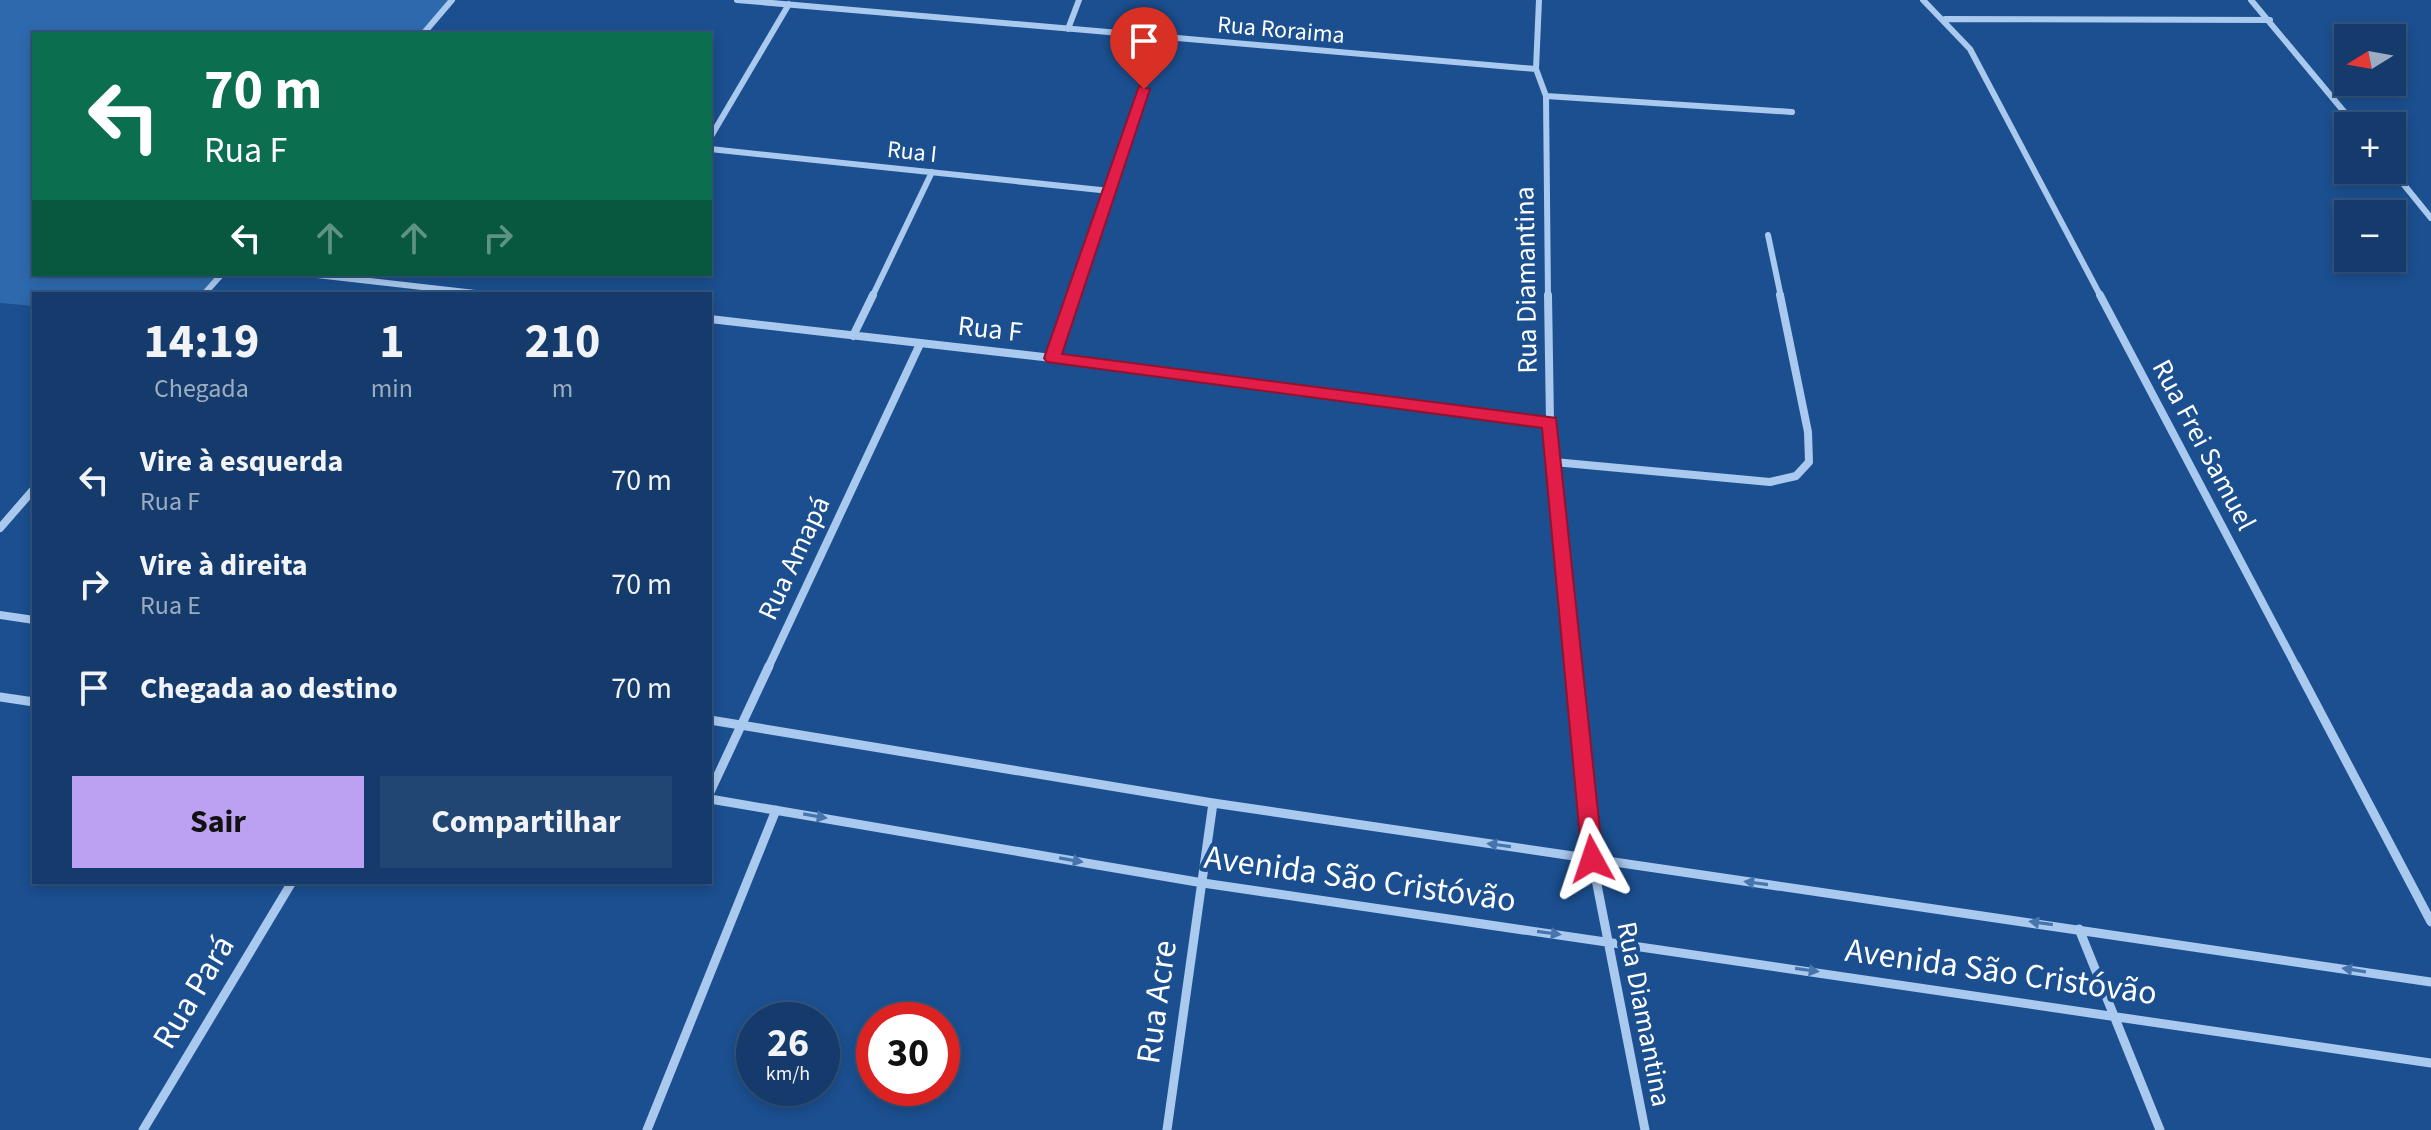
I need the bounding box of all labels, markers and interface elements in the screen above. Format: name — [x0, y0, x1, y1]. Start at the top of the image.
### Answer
pin — [1110, 7, 1178, 89]
street label: Rua Roraima — [1216, 7, 1346, 53]
icon: arrive — [1122, 19, 1166, 63]
north arrow — [2334, 24, 2406, 96]
map controls — [2334, 24, 2406, 272]
text: 70 m — [204, 51, 322, 130]
icon: left — [72, 64, 176, 168]
button: + — [2334, 112, 2406, 184]
text: Rua F — [204, 125, 287, 176]
street label: Rua I — [885, 132, 939, 172]
street label: Rua Diamantina — [1504, 186, 1548, 374]
button: − — [2334, 200, 2406, 272]
icon: left — [224, 216, 268, 260]
icon: ahead — [308, 216, 352, 260]
icon: ahead — [392, 216, 436, 260]
icon: right — [476, 216, 520, 260]
street label: Rua F — [956, 306, 1024, 352]
text: 14:19 — [143, 308, 259, 376]
text: 1 — [379, 308, 405, 376]
text: 210 — [524, 308, 600, 376]
street label: Rua Frei Samuel — [2142, 352, 2266, 538]
text: Chegada — [154, 370, 249, 407]
text: min — [371, 370, 413, 407]
text: m — [552, 370, 573, 407]
text: Vire à esquerda — [140, 440, 343, 483]
icon: left — [72, 458, 116, 502]
text: 70 m — [611, 459, 672, 502]
text: Rua F — [140, 483, 200, 520]
street label: Rua Amapá — [748, 489, 840, 627]
text: Vire à direita — [140, 544, 308, 587]
icon: right — [72, 562, 116, 606]
text: 70 m — [611, 563, 672, 606]
text: Rua E — [140, 587, 201, 624]
icon: arrive — [72, 666, 116, 710]
text: Chegada ao destino — [140, 667, 398, 710]
text: 70 m — [611, 667, 672, 710]
button: Sair — [72, 776, 364, 868]
button: Compartilhar — [380, 776, 672, 868]
one-way arrow — [802, 811, 827, 823]
position arrow — [1550, 817, 1634, 901]
street label: Avenida São Cristóvão — [1201, 833, 1519, 925]
one-way arrow — [1486, 838, 1511, 851]
one-way arrow — [1059, 855, 1084, 867]
one-way arrow — [1743, 876, 1768, 889]
one-way arrow — [2029, 916, 2054, 929]
street label: Rua Diamantina — [1606, 918, 1682, 1110]
street label: Rua Pará — [141, 926, 247, 1058]
street label: Avenida São Cristóvão — [1842, 926, 2160, 1018]
one-way arrow — [1537, 927, 1562, 940]
street label: Rua Acre — [1124, 937, 1190, 1067]
one-way arrow — [2341, 963, 2366, 976]
one-way arrow — [1794, 964, 1819, 977]
speed limit sign: 30 — [856, 1002, 960, 1106]
text: 26 — [767, 1015, 809, 1072]
text: km/h — [766, 1060, 810, 1088]

